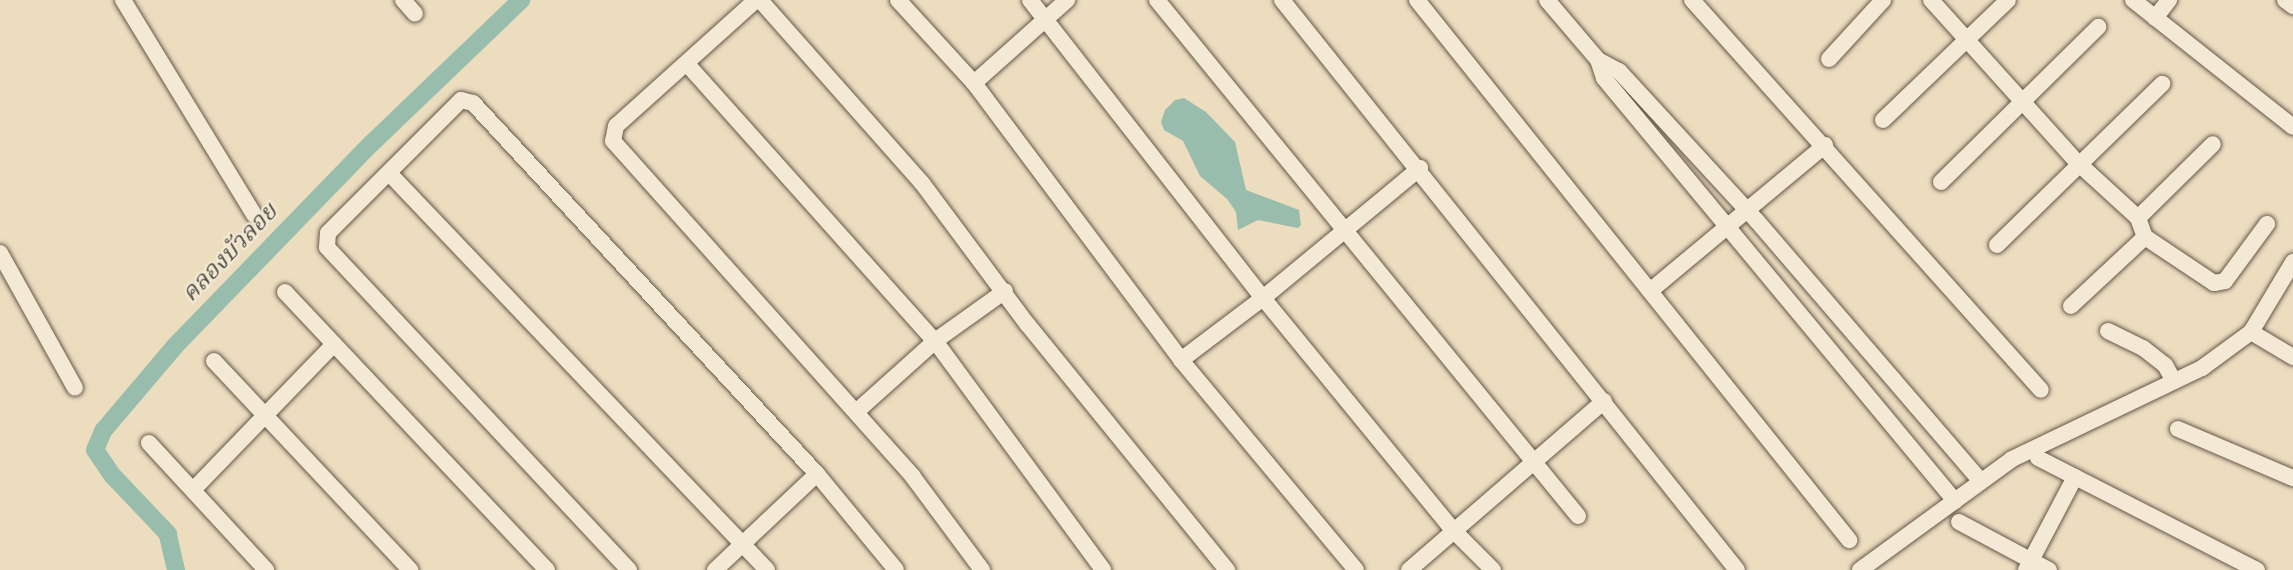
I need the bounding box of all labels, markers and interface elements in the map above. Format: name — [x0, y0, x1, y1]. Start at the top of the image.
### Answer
water label: คลองบัวลอย — [177, 199, 285, 309]

